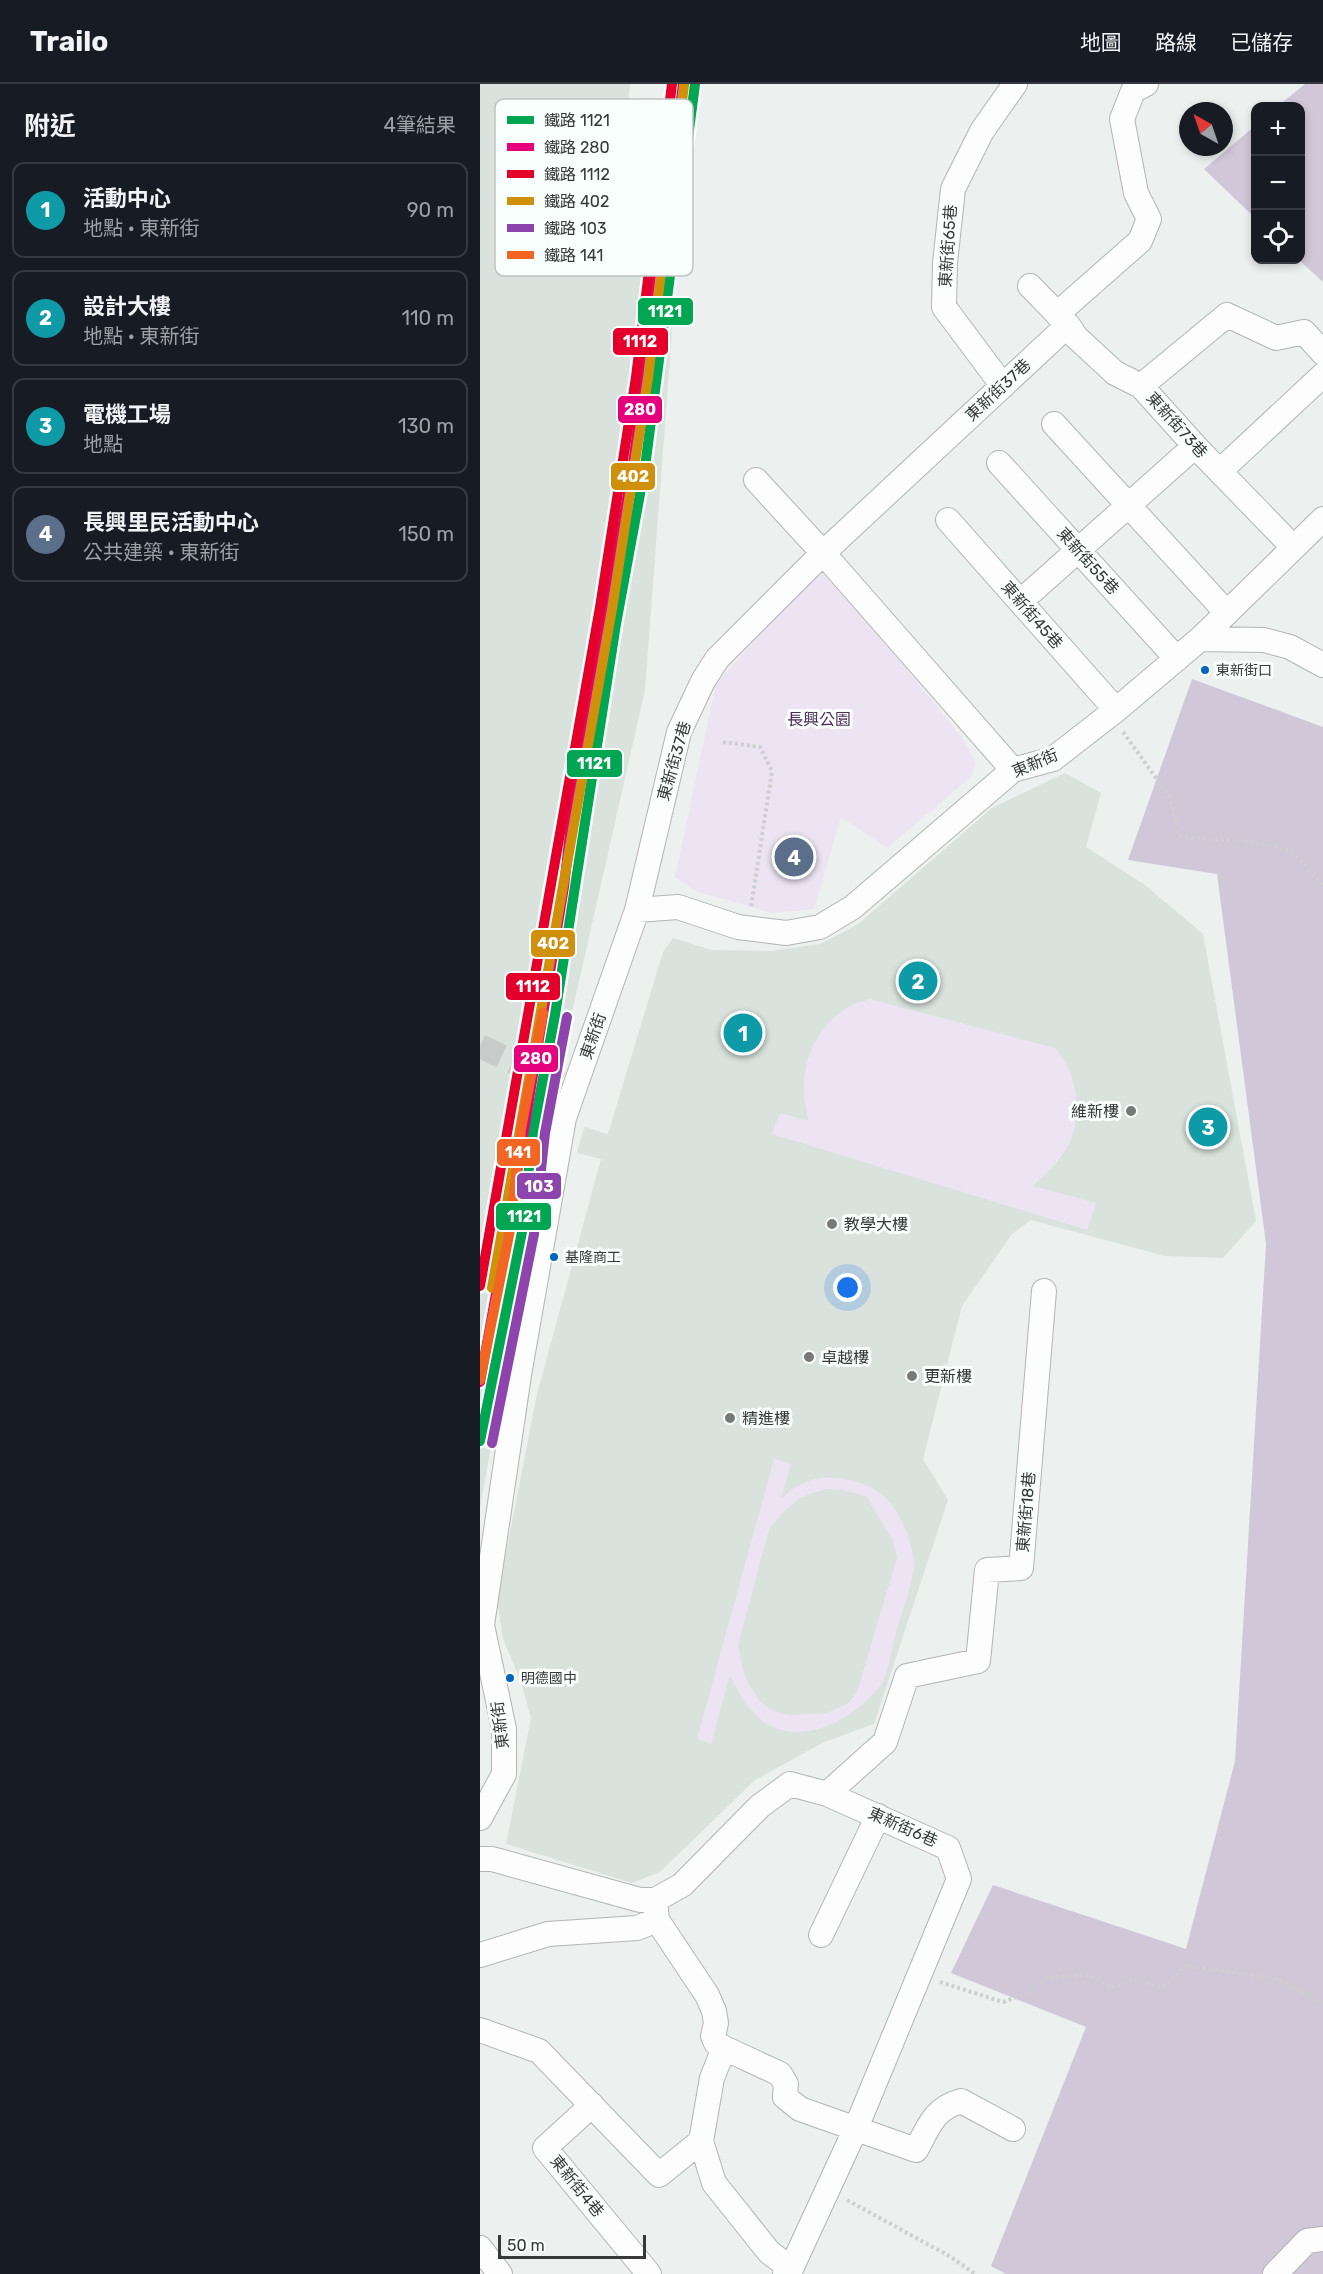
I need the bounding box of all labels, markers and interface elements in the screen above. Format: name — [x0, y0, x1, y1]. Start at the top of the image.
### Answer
text: Trailo — [30, 25, 108, 58]
text: 地圖 — [1080, 30, 1122, 55]
text: 路線 — [1155, 30, 1197, 55]
text: 已儲存 — [1230, 30, 1293, 55]
legend — [495, 99, 693, 276]
north arrow — [1179, 102, 1233, 156]
map controls — [1251, 102, 1305, 264]
button: + — [1251, 102, 1305, 156]
text: 附近 — [24, 111, 76, 142]
text: 鐵路 1121 — [544, 111, 610, 130]
text: 4筆結果 — [384, 113, 456, 137]
text: 鐵路 280 — [544, 138, 610, 157]
button: − — [1251, 156, 1305, 210]
text: 鐵路 1112 — [544, 165, 610, 184]
text: 活動中心 — [83, 185, 171, 212]
text: 鐵路 402 — [544, 192, 609, 211]
text: 1 — [41, 198, 50, 222]
text: 90 m — [407, 198, 454, 222]
street label: 東新街65巷 — [936, 204, 960, 288]
button: locate — [1251, 210, 1305, 264]
text: 地點 · 東新街 — [83, 216, 199, 240]
text: 鐵路 103 — [544, 219, 607, 238]
text: 鐵路 141 — [544, 246, 603, 265]
text: 設計大樓 — [83, 293, 171, 320]
line badge: 1121 — [637, 297, 694, 326]
text: 1121 — [648, 302, 682, 321]
text: 2 — [39, 306, 52, 330]
text: 110 m — [402, 306, 454, 330]
text: 地點 · 東新街 — [83, 324, 199, 348]
line badge: 1112 — [612, 327, 669, 356]
text: 1112 — [623, 332, 657, 351]
street label: 東新街37巷 — [962, 355, 1034, 425]
street label: 東新街73巷 — [1143, 388, 1211, 462]
line badge: 280 — [617, 395, 663, 424]
text: 280 — [624, 400, 656, 419]
text: 電機工場 — [83, 401, 171, 428]
text: 3 — [39, 414, 52, 438]
text: 130 m — [398, 414, 454, 438]
text: 地點 — [83, 432, 123, 456]
line badge: 402 — [610, 462, 656, 491]
text: 402 — [617, 467, 649, 486]
text: 長興里民活動中心 — [83, 509, 259, 536]
text: 4 — [39, 522, 52, 546]
text: 150 m — [398, 522, 454, 546]
street label: 東新街55巷 — [1053, 524, 1123, 598]
text: 公共建築 · 東新街 — [83, 540, 239, 564]
street label: 東新街45巷 — [997, 577, 1067, 653]
place label: 東新街口 — [1216, 662, 1272, 679]
marker: 東新街口 — [1199, 664, 1211, 676]
park label: 長興公園 — [787, 710, 851, 729]
street label: 東新街37巷 — [654, 719, 694, 803]
street label: 東新街 — [1009, 745, 1061, 781]
line badge: 1121 — [566, 749, 623, 778]
text: 1121 — [577, 754, 611, 773]
pin: 4 — [774, 834, 814, 880]
line badge: 402 — [530, 929, 576, 958]
text: 402 — [537, 934, 569, 953]
pin: 2 — [898, 958, 938, 1004]
line badge: 1112 — [505, 972, 561, 1001]
text: 1112 — [516, 977, 550, 996]
street label: 東新街 — [576, 1010, 610, 1062]
pin: 1 — [724, 1010, 762, 1056]
line badge: 280 — [513, 1044, 559, 1073]
text: 280 — [520, 1049, 552, 1068]
place label: 維新樓 — [1071, 1102, 1119, 1121]
marker: 維新樓 — [1124, 1104, 1138, 1118]
pin: 3 — [1188, 1104, 1228, 1150]
line badge: 141 — [496, 1138, 541, 1167]
text: 141 — [505, 1143, 531, 1162]
line badge: 103 — [516, 1172, 562, 1200]
text: 103 — [524, 1177, 554, 1196]
line badge: 1121 — [495, 1202, 552, 1231]
text: 1121 — [507, 1207, 541, 1226]
place label: 教學大樓 — [844, 1215, 908, 1234]
marker: 教學大樓 — [825, 1217, 839, 1231]
place label: 基隆商工 — [565, 1249, 621, 1266]
marker: 基隆商工 — [548, 1251, 560, 1263]
your location — [833, 1273, 862, 1302]
place label: 卓越樓 — [821, 1348, 869, 1367]
marker: 卓越樓 — [802, 1350, 816, 1364]
place label: 更新樓 — [924, 1367, 972, 1386]
marker: 更新樓 — [905, 1369, 919, 1383]
place label: 精進樓 — [742, 1409, 790, 1428]
marker: 精進樓 — [723, 1411, 737, 1425]
street label: 東新街18巷 — [1013, 1471, 1039, 1553]
place label: 明德國中 — [521, 1670, 577, 1687]
marker: 明德國中 — [504, 1672, 516, 1684]
street label: 東新街 — [488, 1700, 512, 1750]
street label: 東新街6巷 — [865, 1803, 941, 1851]
street label: 東新街4巷 — [546, 2151, 608, 2221]
scale bar — [498, 2232, 646, 2260]
text: 50 m — [507, 2236, 545, 2255]

